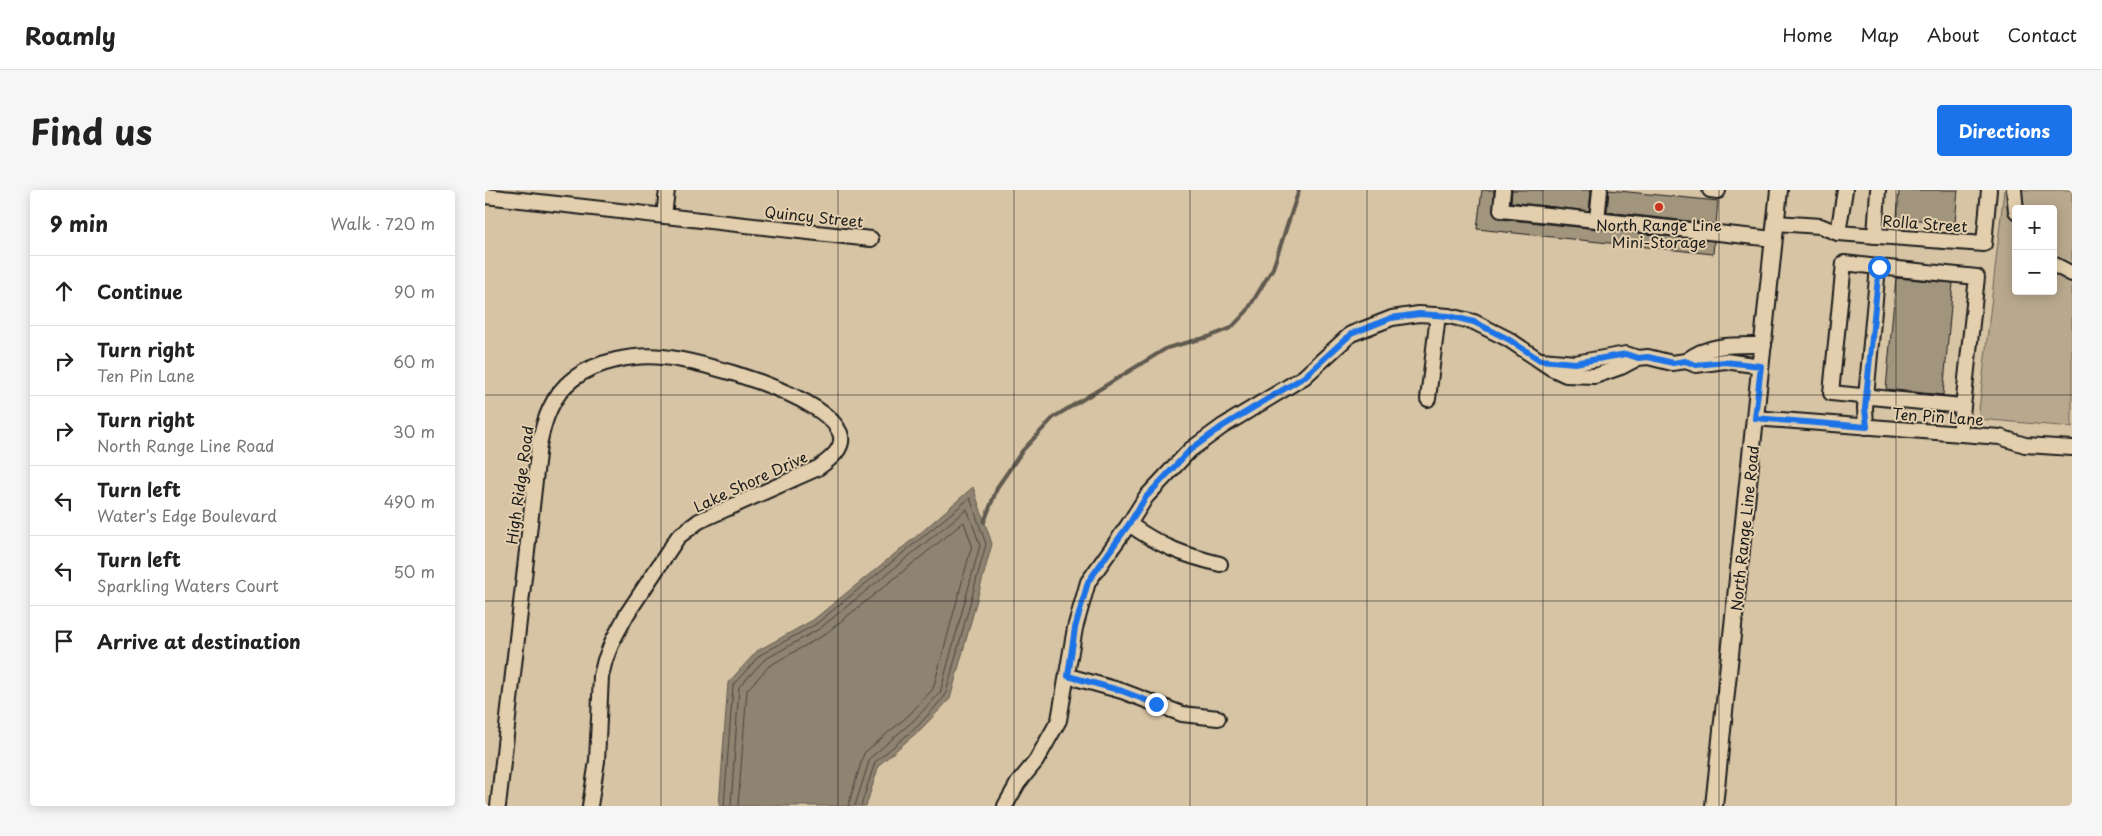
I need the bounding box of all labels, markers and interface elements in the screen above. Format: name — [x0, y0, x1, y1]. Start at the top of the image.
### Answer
text: Roamly — [25, 17, 116, 53]
text: Home — [1782, 21, 1832, 48]
text: Map — [1860, 21, 1899, 48]
text: About — [1927, 21, 1979, 48]
text: Contact — [2007, 21, 2077, 48]
text: Find us — [30, 104, 152, 157]
button: Directions — [1937, 105, 2072, 156]
street label: Quincy Street — [764, 199, 864, 233]
marker: North Range Line Mini-Storage — [1653, 201, 1665, 213]
map controls — [2012, 205, 2057, 295]
button: + — [2012, 205, 2057, 250]
text: 9 min — [50, 207, 108, 239]
street label: Rolla Street — [1882, 209, 1968, 237]
text: Walk · 720 m — [331, 211, 435, 235]
place label: North Range Line Mini-Storage — [1596, 213, 1722, 253]
button: − — [2012, 250, 2057, 295]
route start — [1868, 256, 1891, 279]
icon: ahead — [50, 277, 78, 305]
text: Continue — [97, 277, 183, 305]
text: 90 m — [394, 279, 435, 303]
text: Turn right — [97, 335, 195, 363]
icon: right — [50, 347, 78, 375]
text: 60 m — [393, 349, 435, 373]
text: Ten Pin Lane — [97, 363, 195, 387]
street label: Ten Pin Lane — [1891, 401, 1985, 431]
text: Turn right — [97, 405, 195, 433]
icon: right — [50, 417, 78, 445]
text: 30 m — [393, 419, 435, 443]
street label: High Ridge Road — [499, 424, 539, 546]
text: North Range Line Road — [97, 433, 274, 457]
street label: North Range Line Road — [1724, 444, 1764, 612]
street label: Lake Shore Drive — [689, 445, 811, 517]
text: Turn left — [97, 475, 181, 503]
icon: left — [50, 487, 78, 515]
text: 490 m — [384, 489, 435, 513]
text: Water's Edge Boulevard — [97, 503, 277, 527]
text: Turn left — [97, 545, 181, 573]
icon: left — [50, 557, 78, 585]
text: 50 m — [394, 559, 435, 583]
text: Sparkling Waters Court — [97, 573, 279, 597]
icon: arrive — [50, 627, 78, 655]
text: Arrive at destination — [97, 627, 301, 655]
route end — [1145, 693, 1168, 716]

